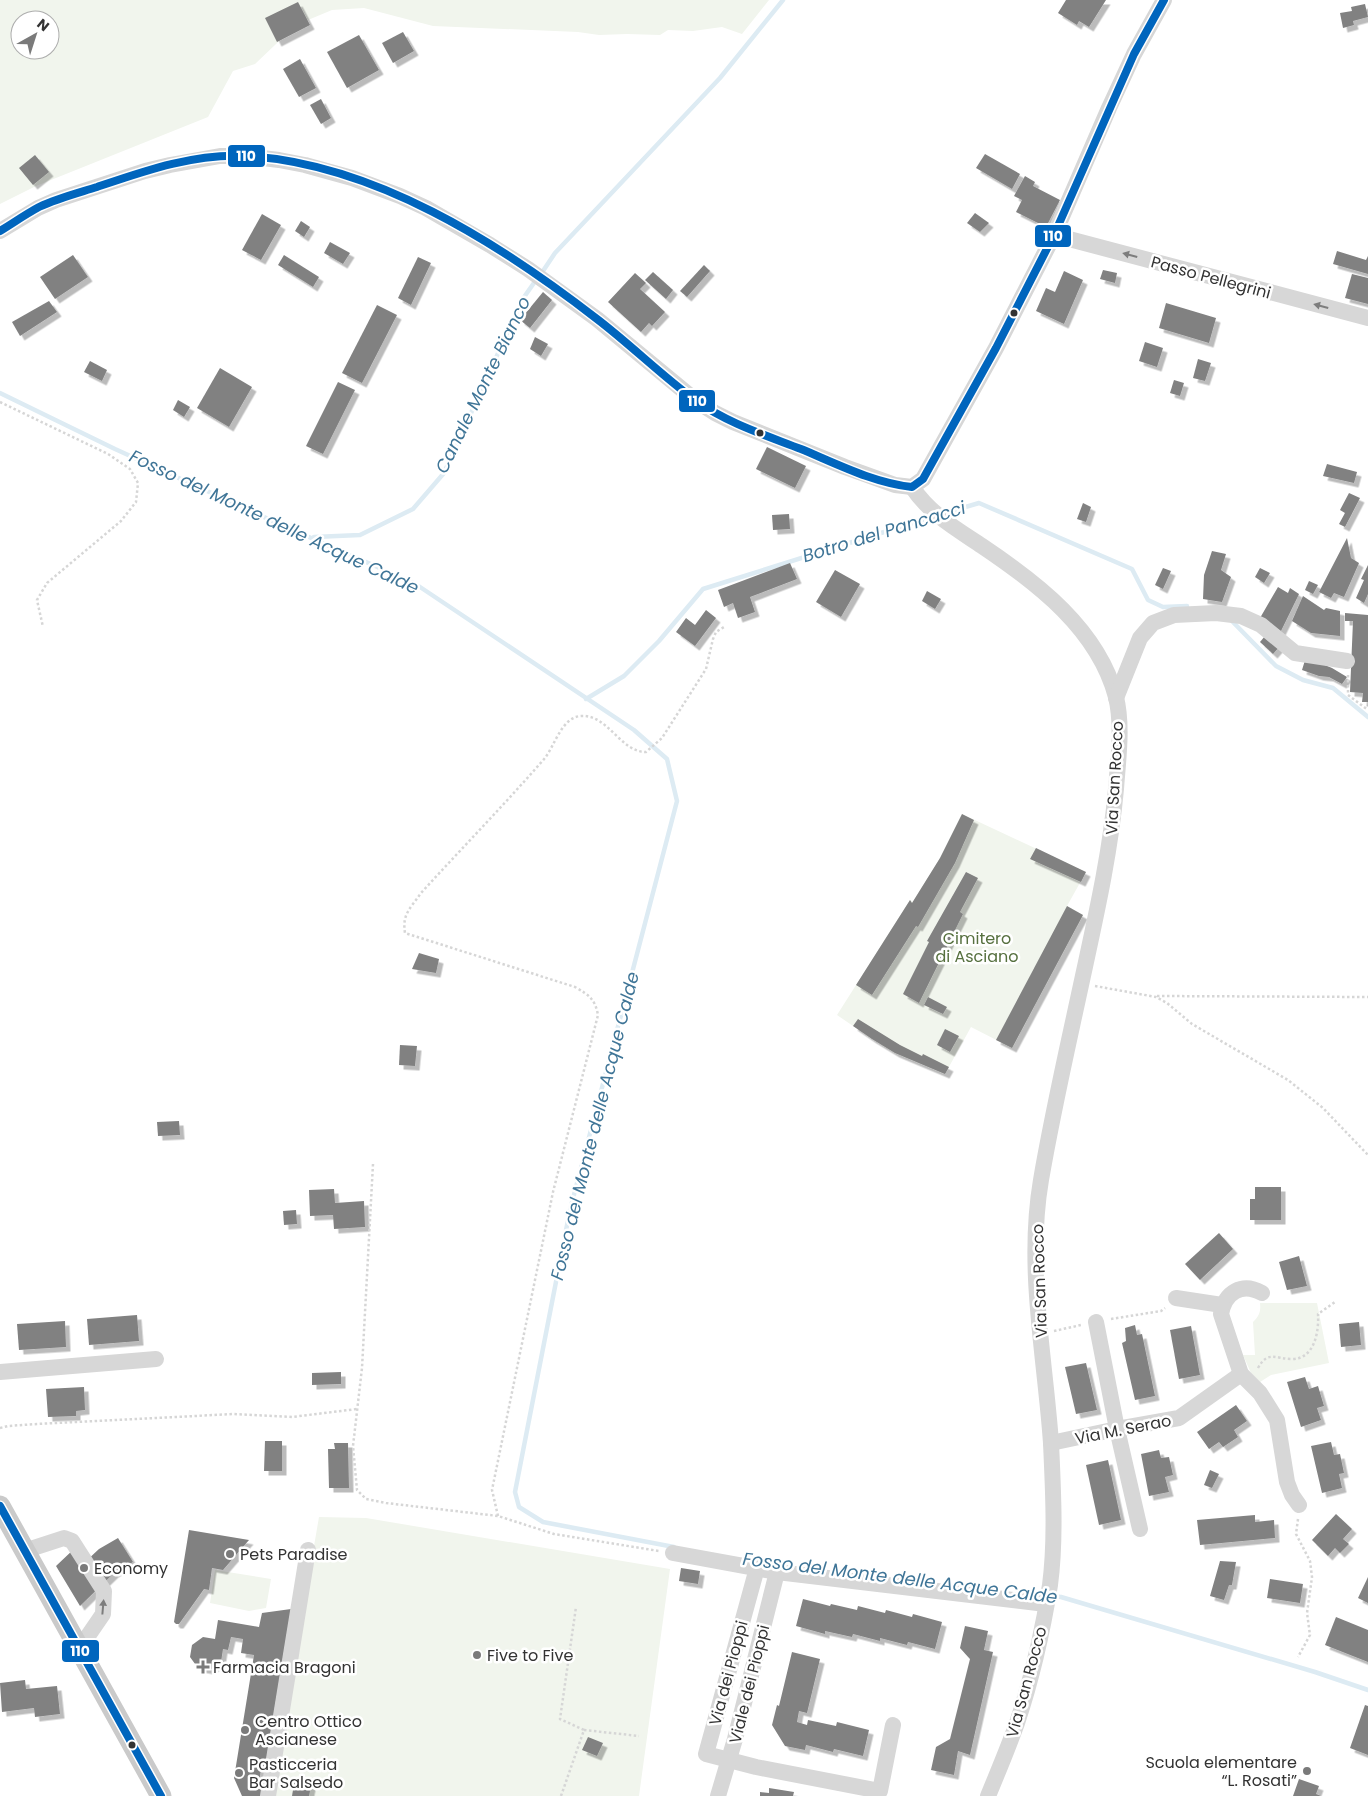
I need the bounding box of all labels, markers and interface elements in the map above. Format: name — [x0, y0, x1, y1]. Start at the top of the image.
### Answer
north arrow — [10, 10, 60, 60]
text: N — [33, 14, 54, 36]
line badge: 110 — [227, 144, 266, 168]
text: 110 — [236, 146, 256, 166]
line badge: 110 — [1034, 224, 1072, 248]
text: 110 — [1043, 226, 1063, 246]
street label: Passo Pellegrini — [1148, 250, 1273, 305]
one-way arrow — [1122, 251, 1137, 259]
water label: Canale Monte Bianco — [429, 292, 536, 477]
one-way arrow — [1313, 302, 1328, 310]
unlabelled marker — [1009, 308, 1019, 318]
line badge: 110 — [678, 389, 716, 413]
text: 110 — [687, 391, 707, 411]
unlabelled marker — [755, 428, 765, 438]
water label: Fosso del Monte delle Acque Calde — [125, 443, 423, 600]
water label: Botro del Pancacci — [799, 495, 969, 568]
street label: Via San Rocco — [1100, 720, 1129, 836]
park label: Cimitero di Asciano — [935, 927, 1019, 968]
water label: Fosso del Monte delle Acque Calde — [544, 969, 645, 1283]
street label: Via San Rocco — [1026, 1224, 1053, 1338]
street label: Via M. Serao — [1073, 1409, 1173, 1450]
place label: Pets Paradise — [240, 1543, 348, 1566]
water label: Fosso del Monte delle Acque Calde — [741, 1546, 1059, 1609]
marker: Pets Paradise — [224, 1548, 236, 1560]
place label: Economy — [94, 1557, 168, 1580]
marker: Economy — [78, 1562, 90, 1574]
one-way arrow — [99, 1599, 107, 1615]
street label: Via dei Pioppi — [703, 1618, 754, 1728]
street label: Viale dei Pioppi — [724, 1622, 775, 1746]
street label: Via San Rocco — [1001, 1624, 1052, 1740]
line badge: 110 — [61, 1639, 100, 1663]
text: 110 — [70, 1641, 90, 1661]
place label: Five to Five — [487, 1644, 573, 1667]
marker: Five to Five — [471, 1649, 483, 1661]
place label: Farmacia Bragoni — [213, 1656, 356, 1679]
marker: Farmacia Bragoni — [197, 1661, 209, 1673]
place label: Centro Ottico Ascianese — [255, 1710, 362, 1751]
marker: Centro Ottico Ascianese — [239, 1724, 251, 1736]
unlabelled marker — [127, 1740, 137, 1750]
place label: Scuola elementare “L. Rosati” — [1145, 1751, 1297, 1792]
place label: Pasticceria Bar Salsedo — [249, 1753, 343, 1794]
marker: Scuola elementare “L. Rosati” — [1301, 1765, 1313, 1777]
marker: Pasticceria Bar Salsedo — [233, 1767, 245, 1779]

